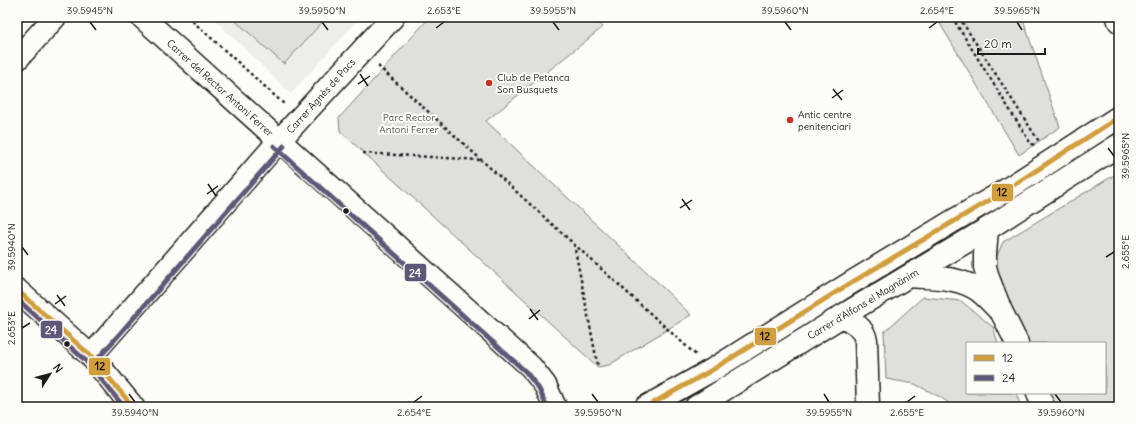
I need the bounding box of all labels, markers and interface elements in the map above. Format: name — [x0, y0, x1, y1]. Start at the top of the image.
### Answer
text: 39.5945°N — [67, 4, 113, 17]
text: 39.5950°N — [298, 4, 346, 17]
text: 2.653°E — [427, 4, 461, 17]
text: 39.5955°N — [530, 4, 576, 17]
text: 39.5960°N — [761, 4, 809, 17]
text: 2.654°E — [920, 4, 954, 17]
text: 39.5965°N — [994, 4, 1040, 17]
scale bar — [978, 30, 1045, 56]
text: 20 m — [984, 36, 1012, 51]
street label: Carrer del Rector Antoni Ferrer — [164, 37, 276, 139]
street label: Carrer Agnès de Pacs — [284, 55, 358, 136]
place label: Club de Petanca Son Busquets — [497, 71, 570, 96]
marker: Club de Petanca Son Busquets — [484, 78, 494, 88]
place label: Antic centre penitenciari — [798, 108, 852, 133]
park label: Parc Rector Antoni Ferrer — [379, 111, 439, 136]
marker: Antic centre penitenciari — [785, 115, 795, 125]
text: 39.5965°N — [1119, 133, 1132, 179]
line badge: 12 — [991, 183, 1014, 202]
text: 12 — [997, 185, 1007, 199]
unlabelled marker — [341, 206, 351, 216]
text: 39.5940°N — [5, 223, 18, 271]
text: 2.655°E — [1119, 235, 1132, 269]
line badge: 24 — [404, 263, 427, 282]
text: 24 — [409, 266, 422, 280]
street label: Carrer d'Alfons el Magnànim — [805, 266, 921, 342]
text: 2.653°E — [5, 311, 18, 345]
line badge: 24 — [40, 320, 63, 339]
text: 24 — [45, 323, 58, 337]
line badge: 12 — [754, 327, 777, 346]
text: 12 — [760, 329, 770, 343]
unlabelled marker — [62, 339, 72, 349]
legend — [966, 342, 1106, 394]
text: 12 — [1002, 350, 1014, 365]
north arrow — [30, 354, 70, 394]
line badge: 12 — [88, 357, 111, 376]
text: 12 — [95, 359, 105, 373]
text: N — [50, 361, 66, 375]
text: 24 — [1002, 370, 1015, 385]
text: 39.5940°N — [111, 406, 159, 419]
text: 2.654°E — [397, 406, 431, 419]
text: 39.5950°N — [574, 406, 622, 419]
text: 39.5955°N — [806, 406, 852, 419]
text: 2.655°E — [890, 406, 924, 419]
text: 39.5960°N — [1037, 406, 1085, 419]

